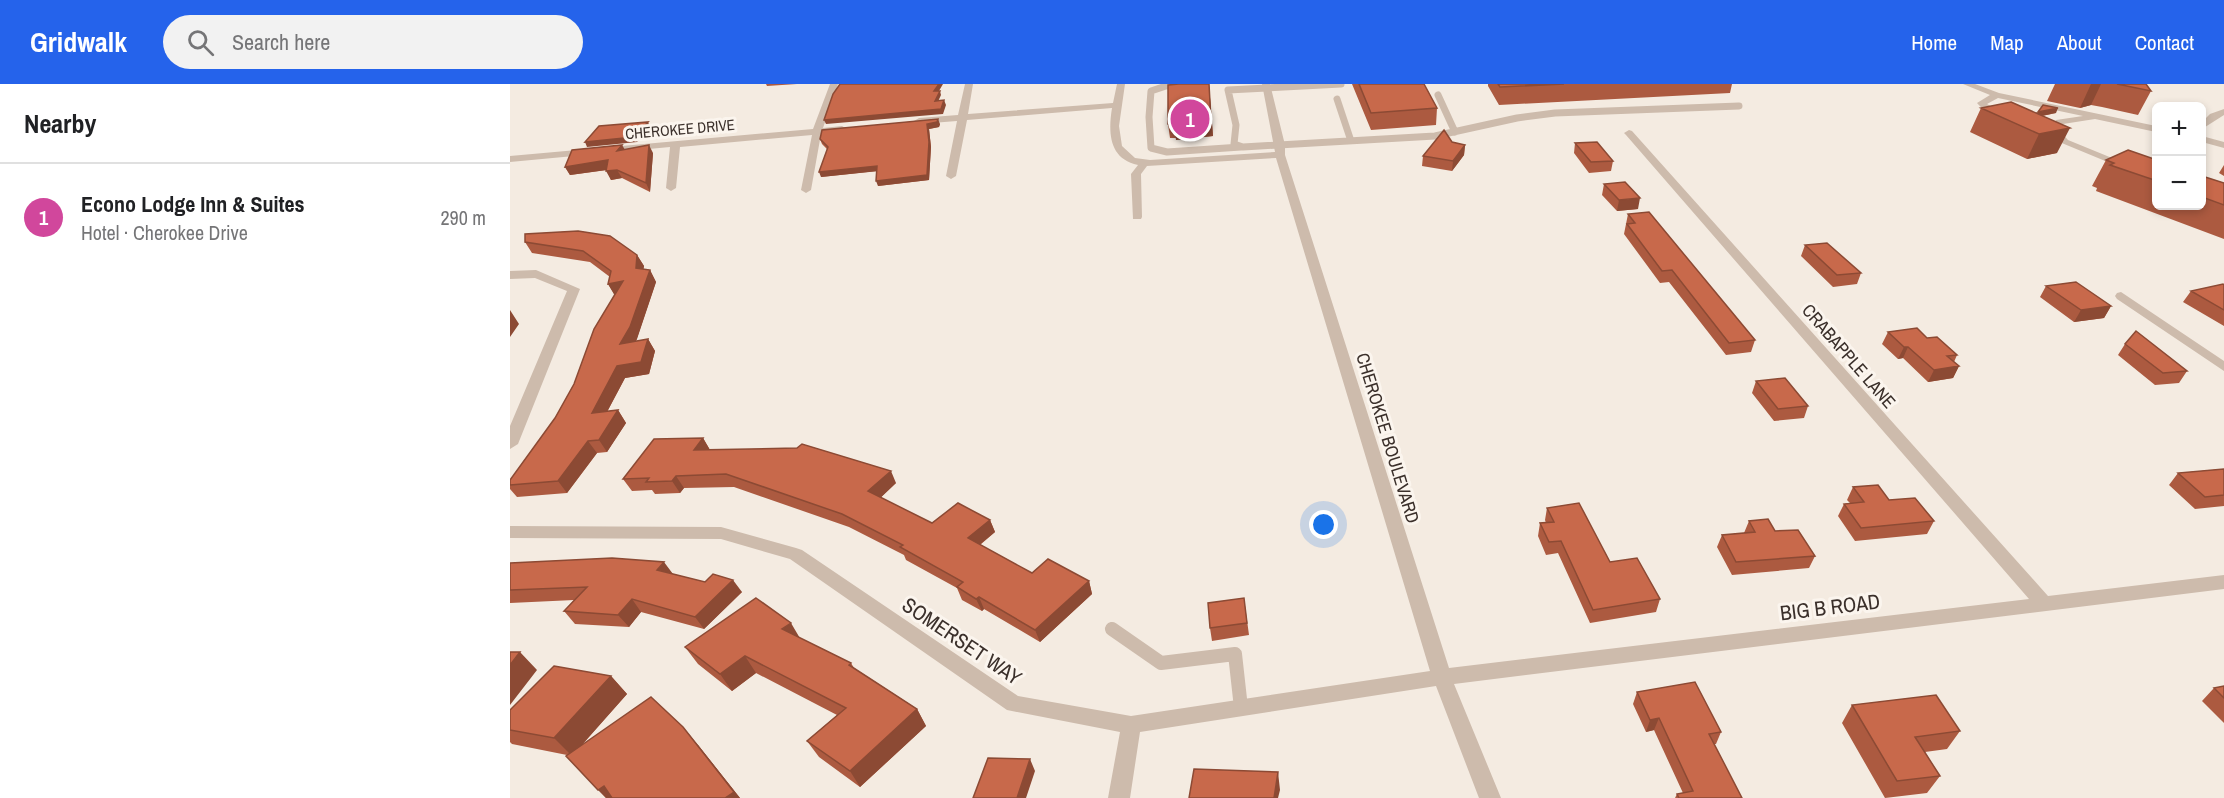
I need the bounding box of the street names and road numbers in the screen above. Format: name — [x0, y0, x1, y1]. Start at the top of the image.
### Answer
street label: CHEROKEE DRIVE — [624, 114, 736, 144]
street label: CRABAPPLE LANE — [1797, 298, 1901, 414]
street label: CHEROKEE BOULEVARD — [1350, 350, 1426, 526]
street label: BIG B ROAD — [1778, 586, 1882, 628]
street label: SOMERSET WAY — [896, 590, 1028, 692]

